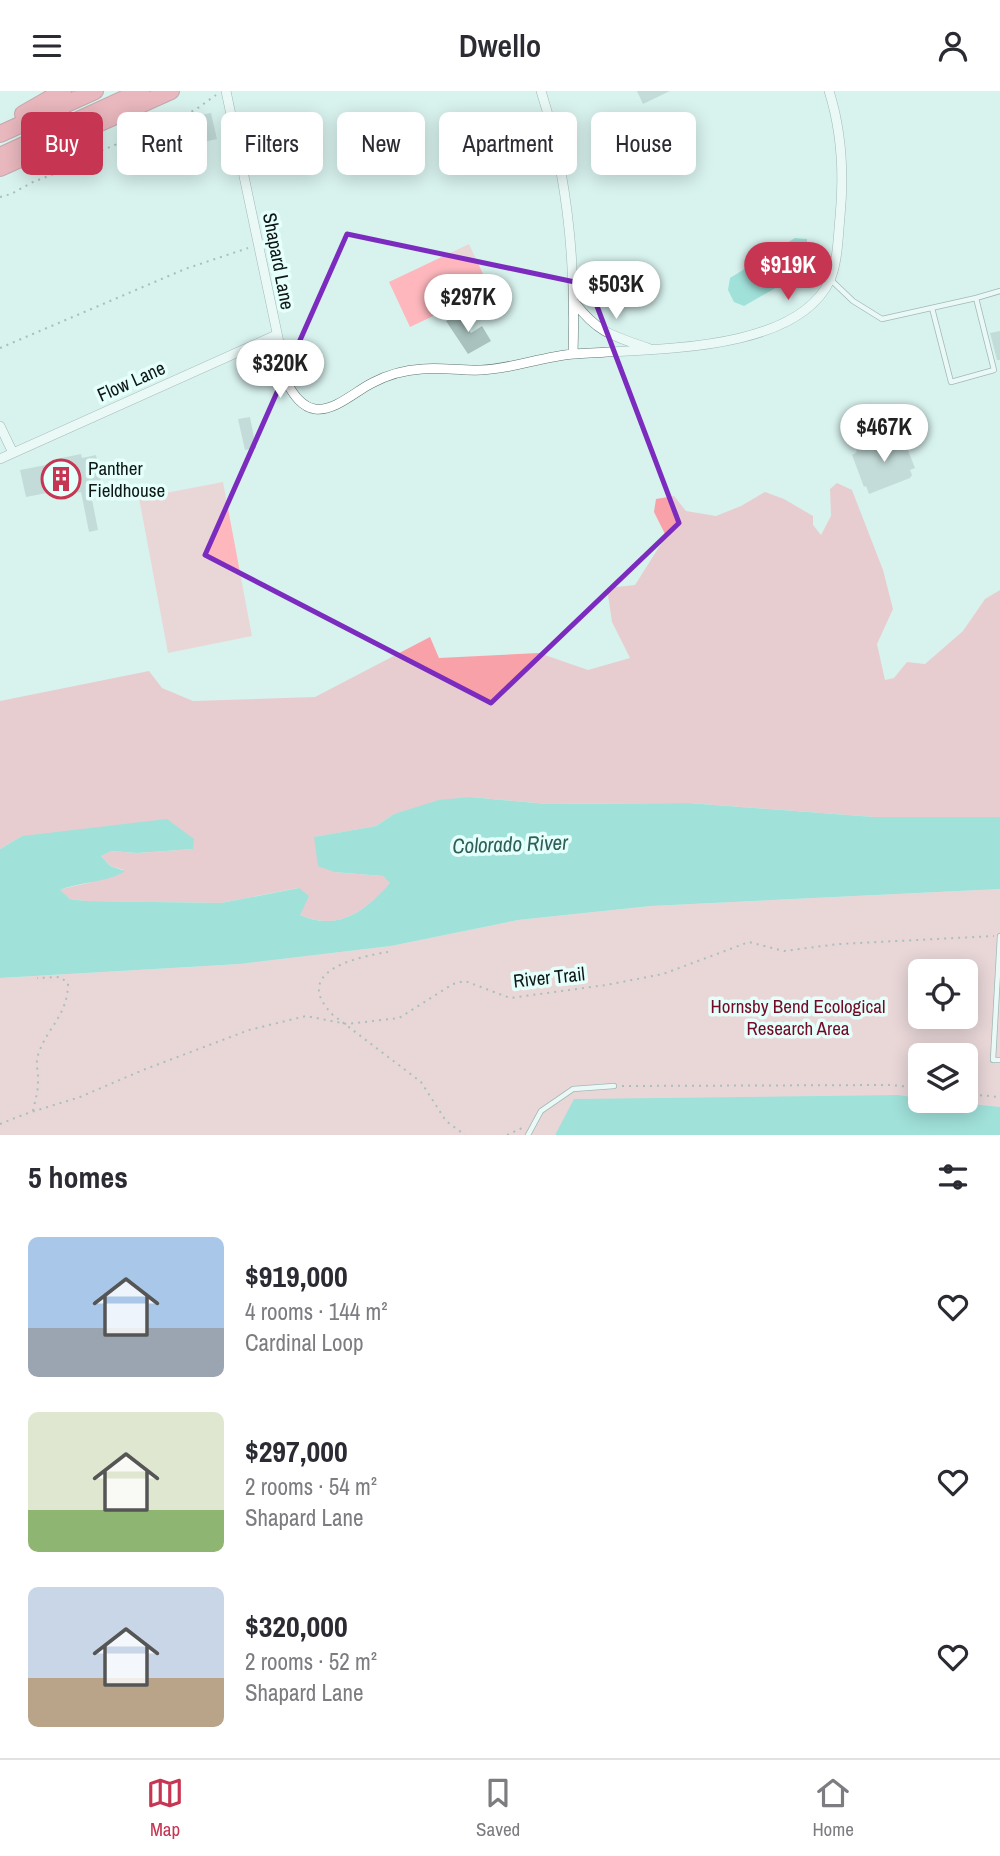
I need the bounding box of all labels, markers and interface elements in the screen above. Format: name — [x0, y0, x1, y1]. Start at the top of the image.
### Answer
text: Dwello — [459, 24, 541, 67]
icon: menu — [28, 27, 66, 65]
icon: person — [934, 27, 972, 65]
chip: Buy — [21, 112, 103, 175]
chip: Rent — [117, 112, 207, 175]
chip: Filters — [221, 112, 323, 175]
chip: New — [337, 112, 425, 175]
chip: Apartment — [439, 112, 577, 175]
chip: House — [591, 112, 696, 175]
street label: Shapard Lane — [257, 210, 301, 312]
pin: $919K — [739, 243, 837, 302]
text: $919K — [760, 249, 816, 280]
pin: $503K — [567, 261, 665, 321]
text: $503K — [588, 268, 644, 299]
pin: $297K — [419, 275, 517, 334]
text: $297K — [440, 281, 496, 312]
pin: $320K — [231, 341, 329, 400]
text: $320K — [252, 347, 308, 378]
street label: Flow Lane — [93, 355, 169, 407]
pin: $467K — [835, 405, 933, 464]
text: $467K — [856, 411, 912, 442]
place label: Panther Fieldhouse — [88, 455, 165, 503]
building icon: Panther Fieldhouse — [40, 458, 82, 500]
water label: Colorado River — [452, 827, 570, 861]
map controls — [908, 959, 978, 1113]
button: locate — [908, 959, 978, 1029]
street label: River Trail — [512, 960, 586, 994]
park label: Hornsby Bend Ecological Research Area — [711, 993, 885, 1041]
button: layers — [908, 1043, 978, 1113]
text: 5 homes — [28, 1157, 128, 1197]
icon: filters — [934, 1158, 972, 1196]
text: $919,000 — [245, 1256, 348, 1296]
icon: home — [84, 1265, 168, 1349]
icon: heart — [934, 1288, 972, 1326]
text: 4 rooms · 144 m² — [245, 1296, 388, 1327]
text: Cardinal Loop — [245, 1327, 363, 1358]
text: $297,000 — [245, 1431, 348, 1471]
icon: home — [84, 1440, 168, 1524]
icon: heart — [934, 1463, 972, 1501]
text: 2 rooms · 54 m² — [245, 1471, 377, 1502]
text: Shapard Lane — [245, 1502, 364, 1533]
text: $320,000 — [245, 1606, 348, 1646]
icon: home — [84, 1615, 168, 1699]
icon: heart — [934, 1638, 972, 1676]
text: 2 rooms · 52 m² — [245, 1646, 377, 1677]
text: Shapard Lane — [245, 1677, 364, 1708]
tab: Map — [146, 1774, 184, 1842]
tab: Saved — [476, 1774, 520, 1842]
tab: Home — [812, 1774, 854, 1842]

